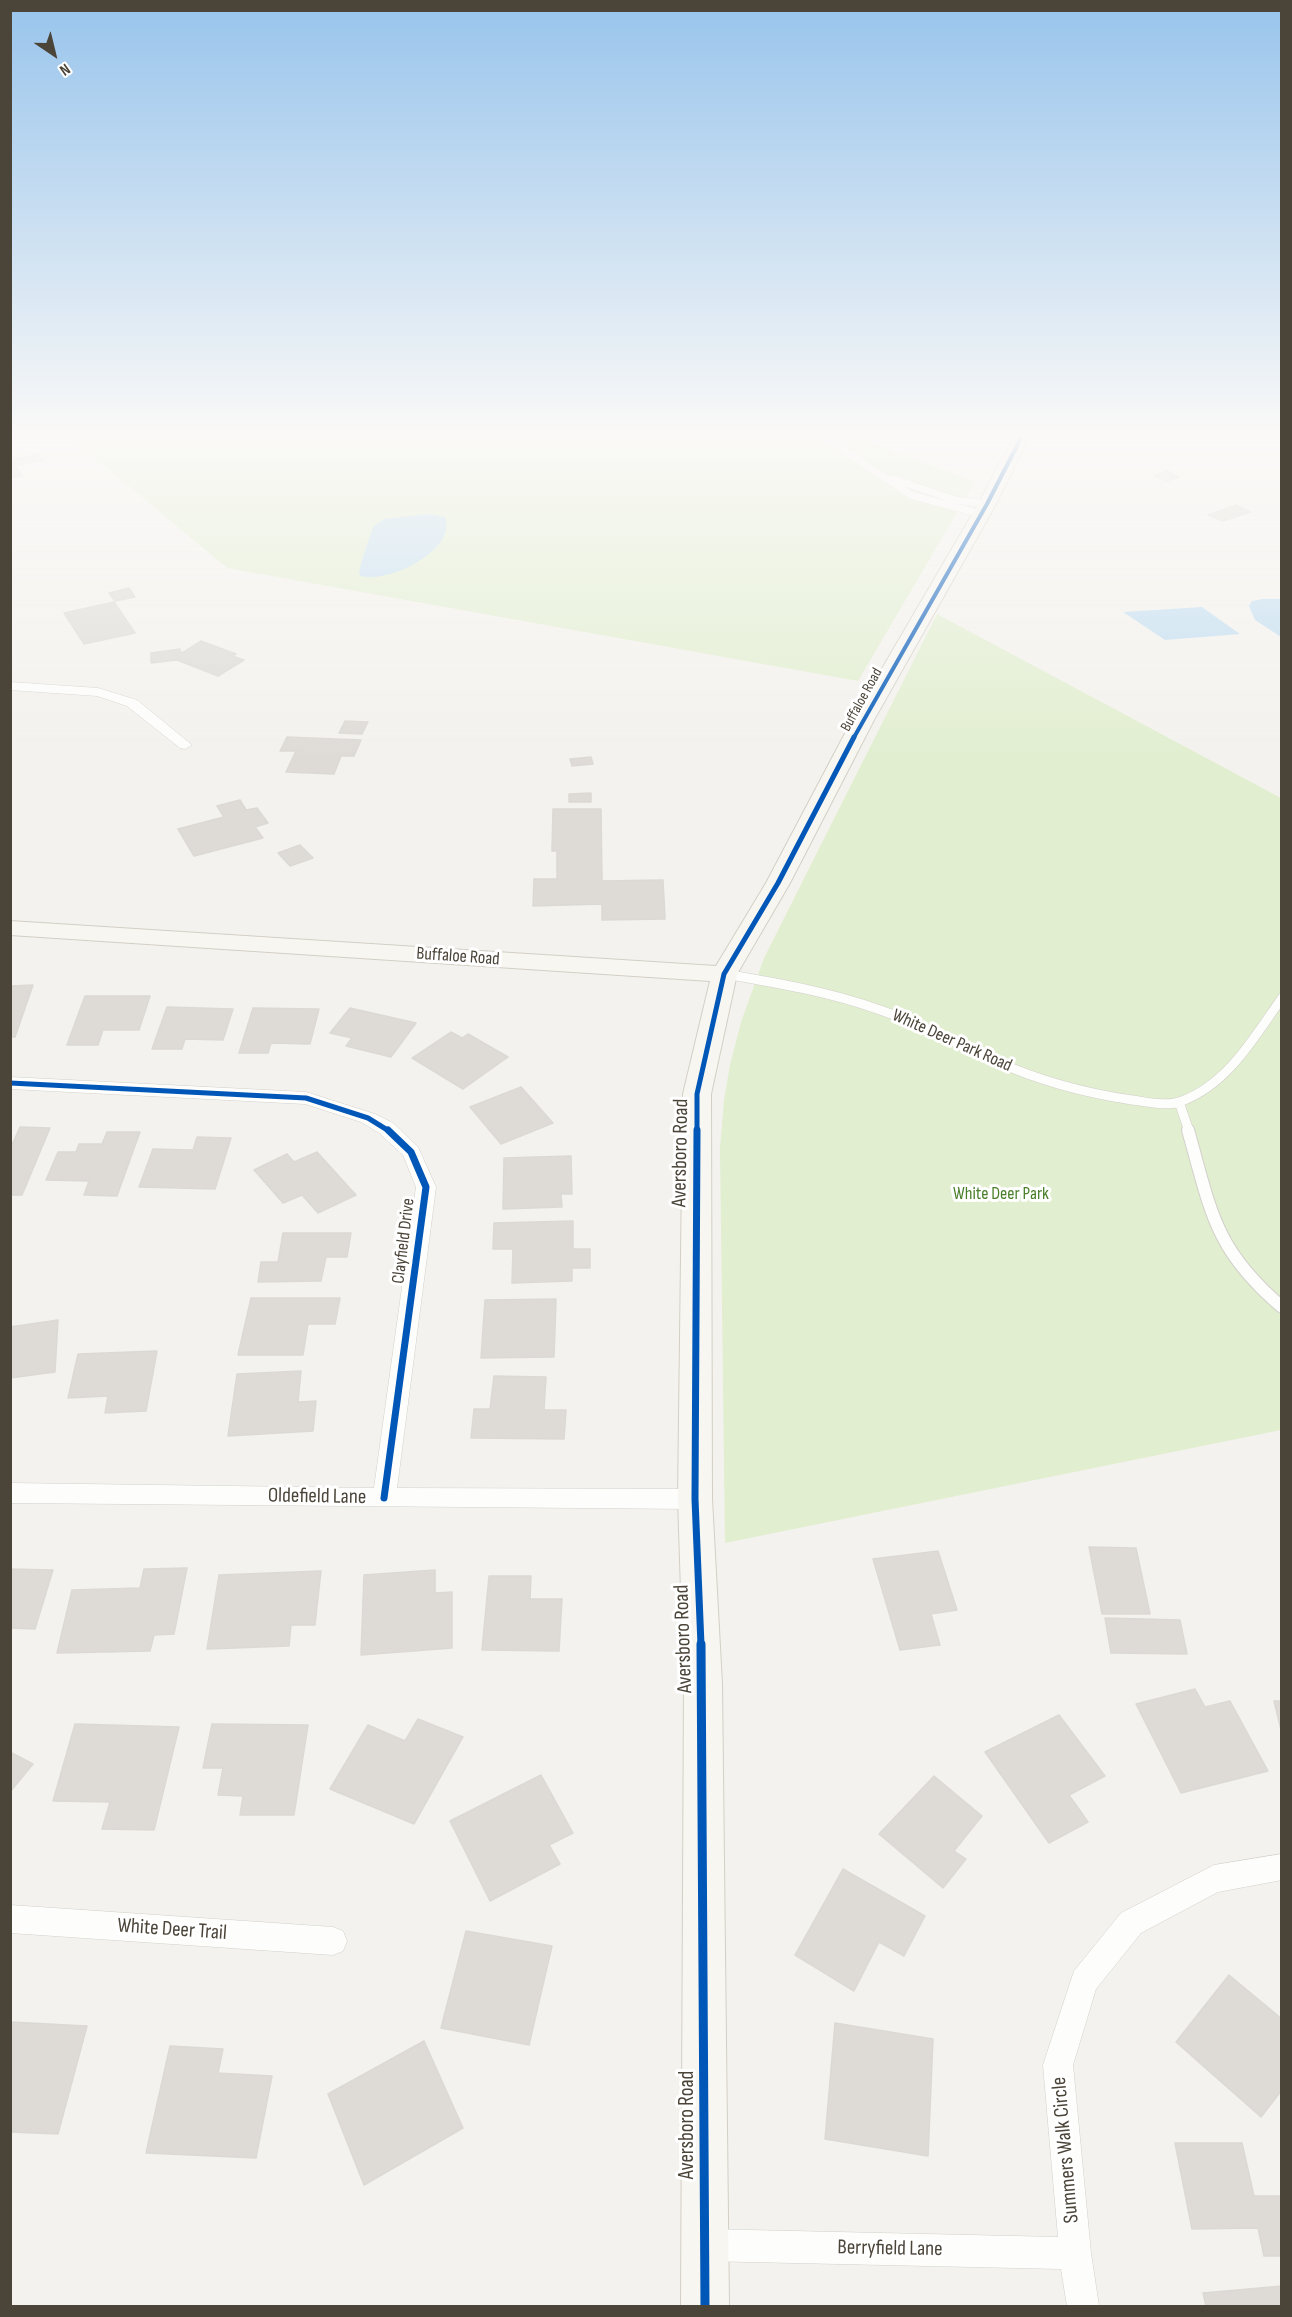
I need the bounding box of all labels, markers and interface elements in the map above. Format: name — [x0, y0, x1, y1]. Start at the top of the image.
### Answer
north arrow — [24, 24, 84, 84]
text: N — [56, 59, 74, 79]
street label: Buffaloe Road — [837, 665, 887, 735]
street label: Buffaloe Road — [416, 943, 500, 971]
street label: White Deer Park Road — [889, 1005, 1015, 1077]
street label: Aversboro Road — [667, 1099, 695, 1207]
park label: White Deer Park — [953, 1183, 1049, 1205]
street label: Clayfield Drive — [388, 1197, 420, 1285]
street label: Oldefield Lane — [268, 1484, 366, 1510]
street label: Aversboro Road — [670, 1584, 698, 1694]
street label: White Deer Trail — [116, 1914, 228, 1946]
street label: Aversboro Road — [675, 2071, 701, 2179]
street label: Summers Walk Circle — [1047, 2076, 1085, 2224]
street label: Berryfield Lane — [837, 2235, 943, 2263]

